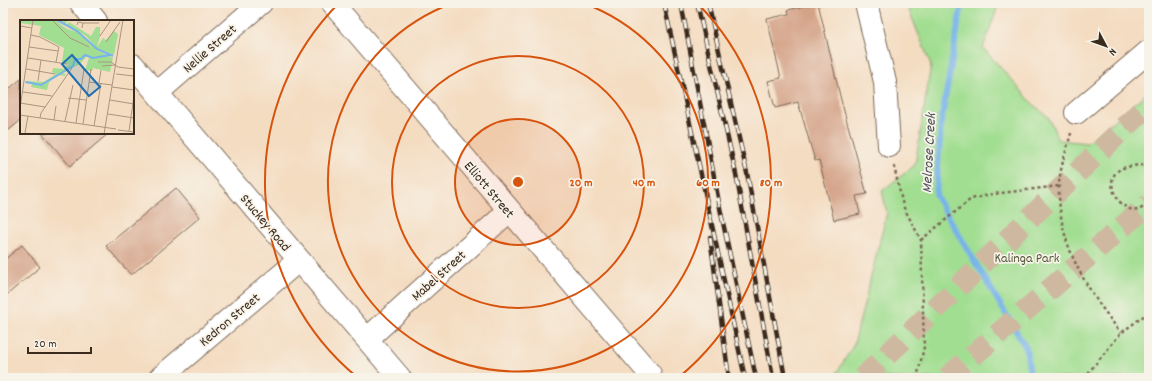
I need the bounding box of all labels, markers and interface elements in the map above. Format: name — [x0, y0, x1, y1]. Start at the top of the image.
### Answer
inset map — [20, 20, 134, 134]
street label: Nellie Street — [179, 20, 242, 79]
north arrow — [1086, 26, 1126, 66]
text: N — [1104, 44, 1120, 59]
water label: Melrose Creek — [917, 111, 943, 194]
street label: Elliott Street — [459, 157, 518, 223]
centre of rings — [511, 175, 525, 189]
text: 20 m — [570, 175, 592, 192]
text: 40 m — [633, 175, 655, 192]
text: 60 m — [696, 175, 720, 192]
text: 80 m — [760, 175, 782, 192]
street label: Stuckey Road — [234, 190, 295, 257]
street label: Mabel Street — [408, 246, 471, 307]
park label: Kalinga Park — [994, 249, 1060, 269]
street label: Kedron Street — [195, 289, 265, 352]
scale bar — [28, 329, 91, 355]
text: 20 m — [34, 336, 57, 353]

